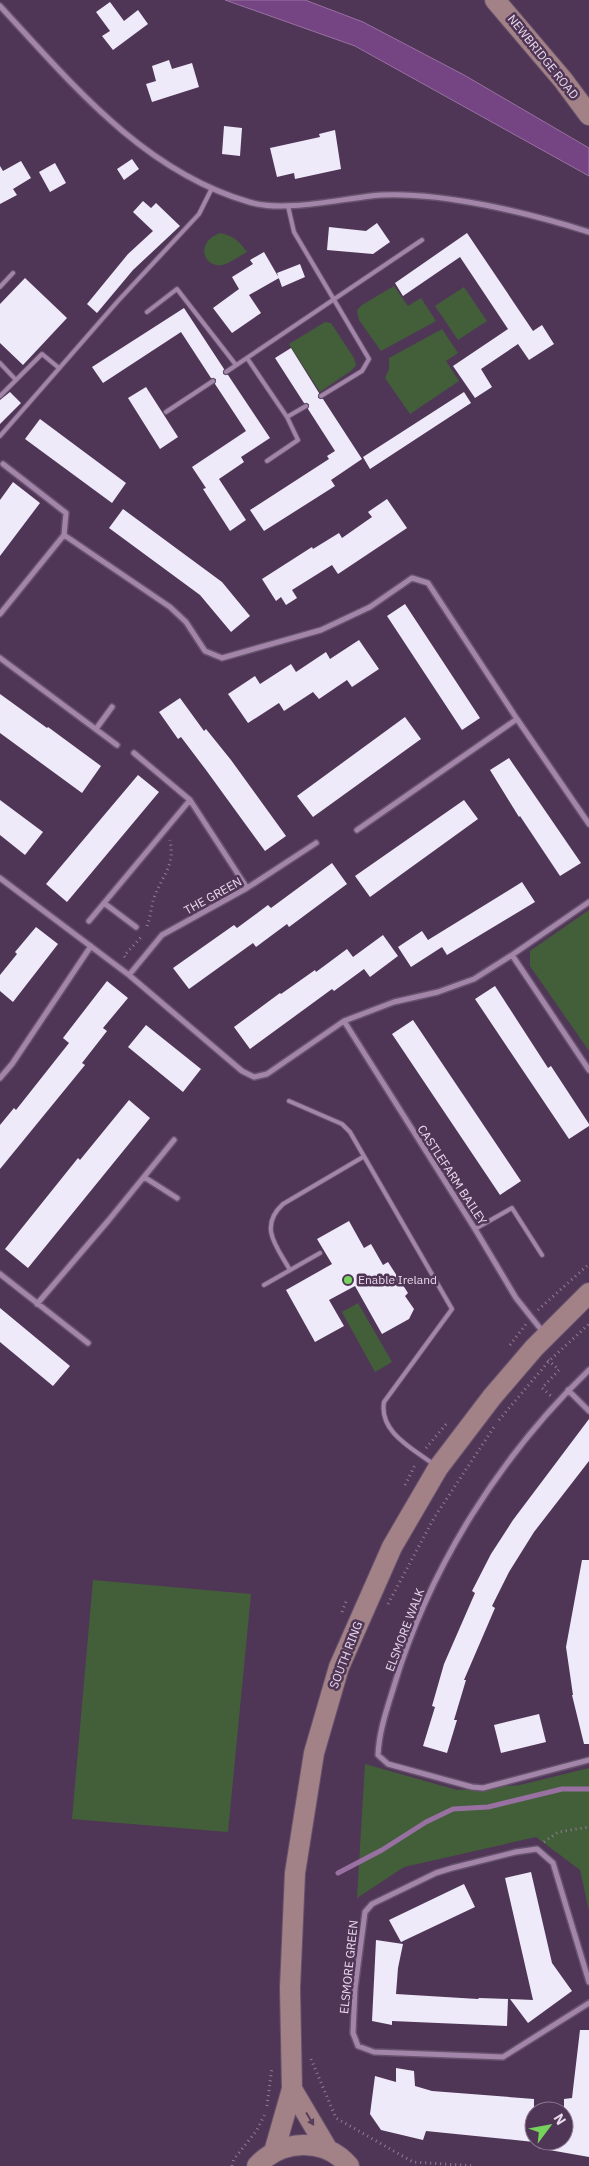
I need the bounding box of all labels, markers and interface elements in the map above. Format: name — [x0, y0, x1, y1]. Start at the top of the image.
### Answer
street label: NEWBRIDGE ROAD — [505, 11, 582, 102]
street label: THE GREEN — [181, 874, 244, 918]
street label: CASTLEFARM BAILEY — [415, 1122, 490, 1227]
place label: Enable Ireland — [358, 1272, 437, 1287]
marker: Enable Ireland — [342, 1274, 354, 1286]
street label: ELSMORE WALK — [382, 1586, 427, 1673]
street label: SOUTH RING — [326, 1619, 365, 1691]
street label: ELSMORE GREEN — [336, 1919, 361, 2015]
north arrow — [524, 2101, 574, 2151]
text: N — [550, 2110, 570, 2128]
one-way arrow — [306, 2113, 315, 2126]

